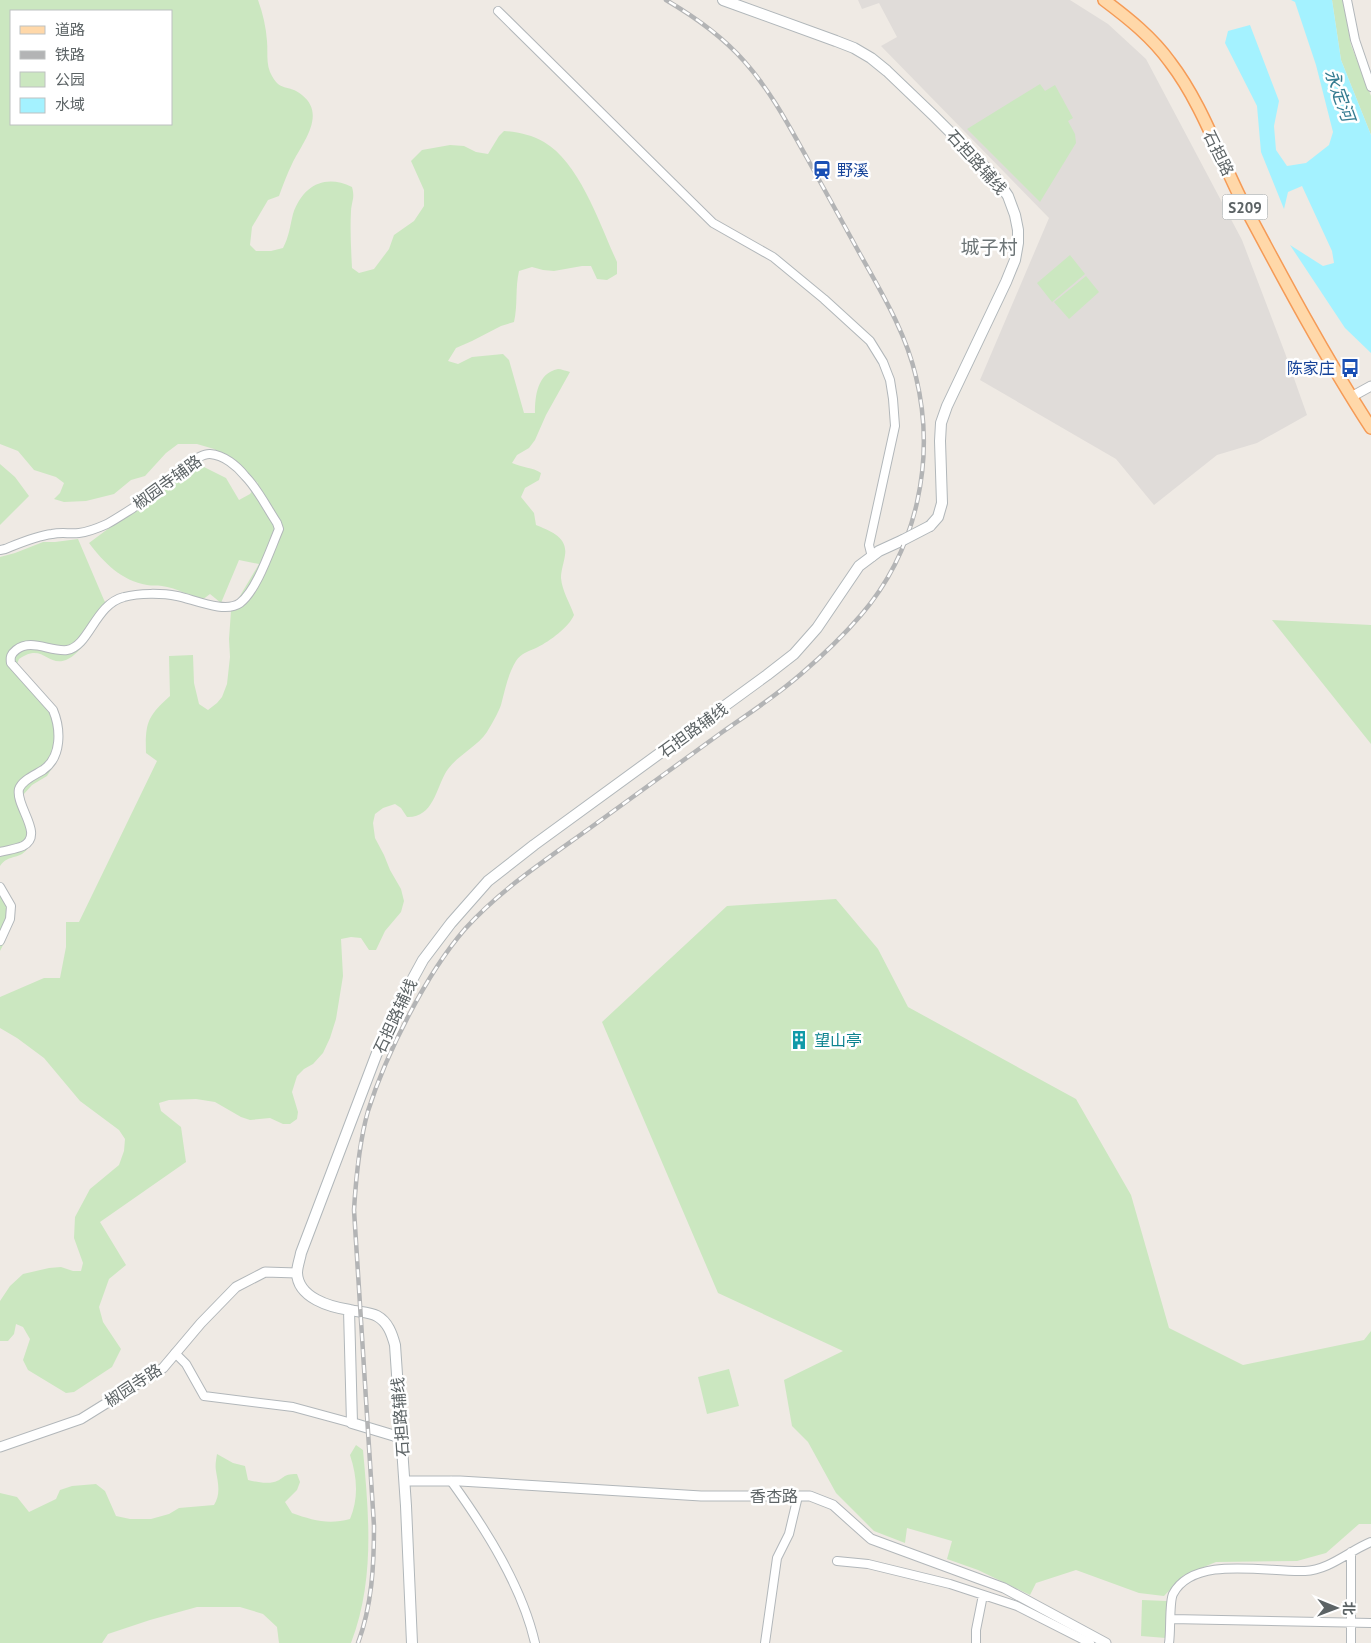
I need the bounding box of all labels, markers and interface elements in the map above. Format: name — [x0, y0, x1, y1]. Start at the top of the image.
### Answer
legend — [10, 10, 172, 125]
text: 道路 — [55, 20, 85, 39]
text: 铁路 — [55, 45, 85, 64]
water label: 永定河 — [1320, 66, 1361, 127]
text: 公园 — [55, 70, 85, 89]
text: 水域 — [55, 95, 85, 114]
street label: 石担路辅线 — [943, 126, 1011, 198]
street label: 石担路 — [1199, 127, 1239, 179]
station icon: 野溪 — [811, 159, 833, 181]
place label: 野溪 — [837, 160, 869, 180]
road number: S209 — [1222, 194, 1268, 220]
district label: 城子村 — [960, 235, 1018, 259]
bus stop icon: 陈家庄 — [1339, 357, 1361, 379]
place label: 陈家庄 — [1287, 358, 1335, 378]
street label: 椒园寺辅路 — [129, 450, 205, 514]
street label: 石担路辅线 — [655, 698, 731, 762]
street label: 石担路辅线 — [369, 976, 421, 1056]
building icon: 望山亭 — [788, 1029, 810, 1051]
place label: 望山亭 — [814, 1030, 862, 1050]
street label: 椒园寺路 — [101, 1359, 165, 1411]
street label: 石担路辅线 — [387, 1376, 413, 1458]
street label: 香杏路 — [750, 1486, 798, 1506]
north arrow — [1311, 1583, 1361, 1633]
text: 北 — [1340, 1601, 1358, 1615]

